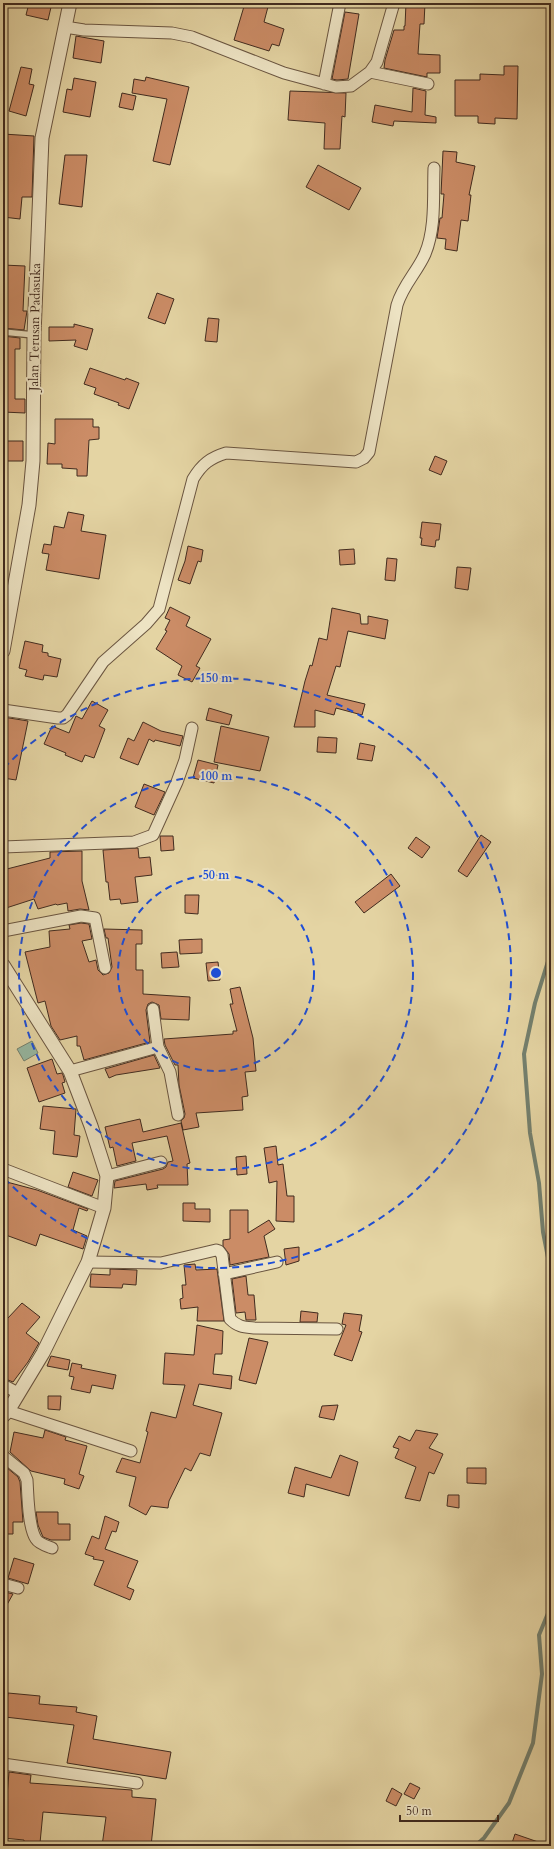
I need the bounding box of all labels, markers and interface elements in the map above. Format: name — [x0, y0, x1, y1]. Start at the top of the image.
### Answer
street label: Jalan Terusan Padasuka — [25, 263, 45, 393]
text: 150 m — [200, 670, 233, 686]
text: 100 m — [200, 768, 233, 784]
text: 50 m — [203, 867, 230, 883]
centre of rings — [209, 966, 223, 980]
scale bar — [400, 1797, 498, 1823]
text: 50 m — [406, 1803, 433, 1819]

